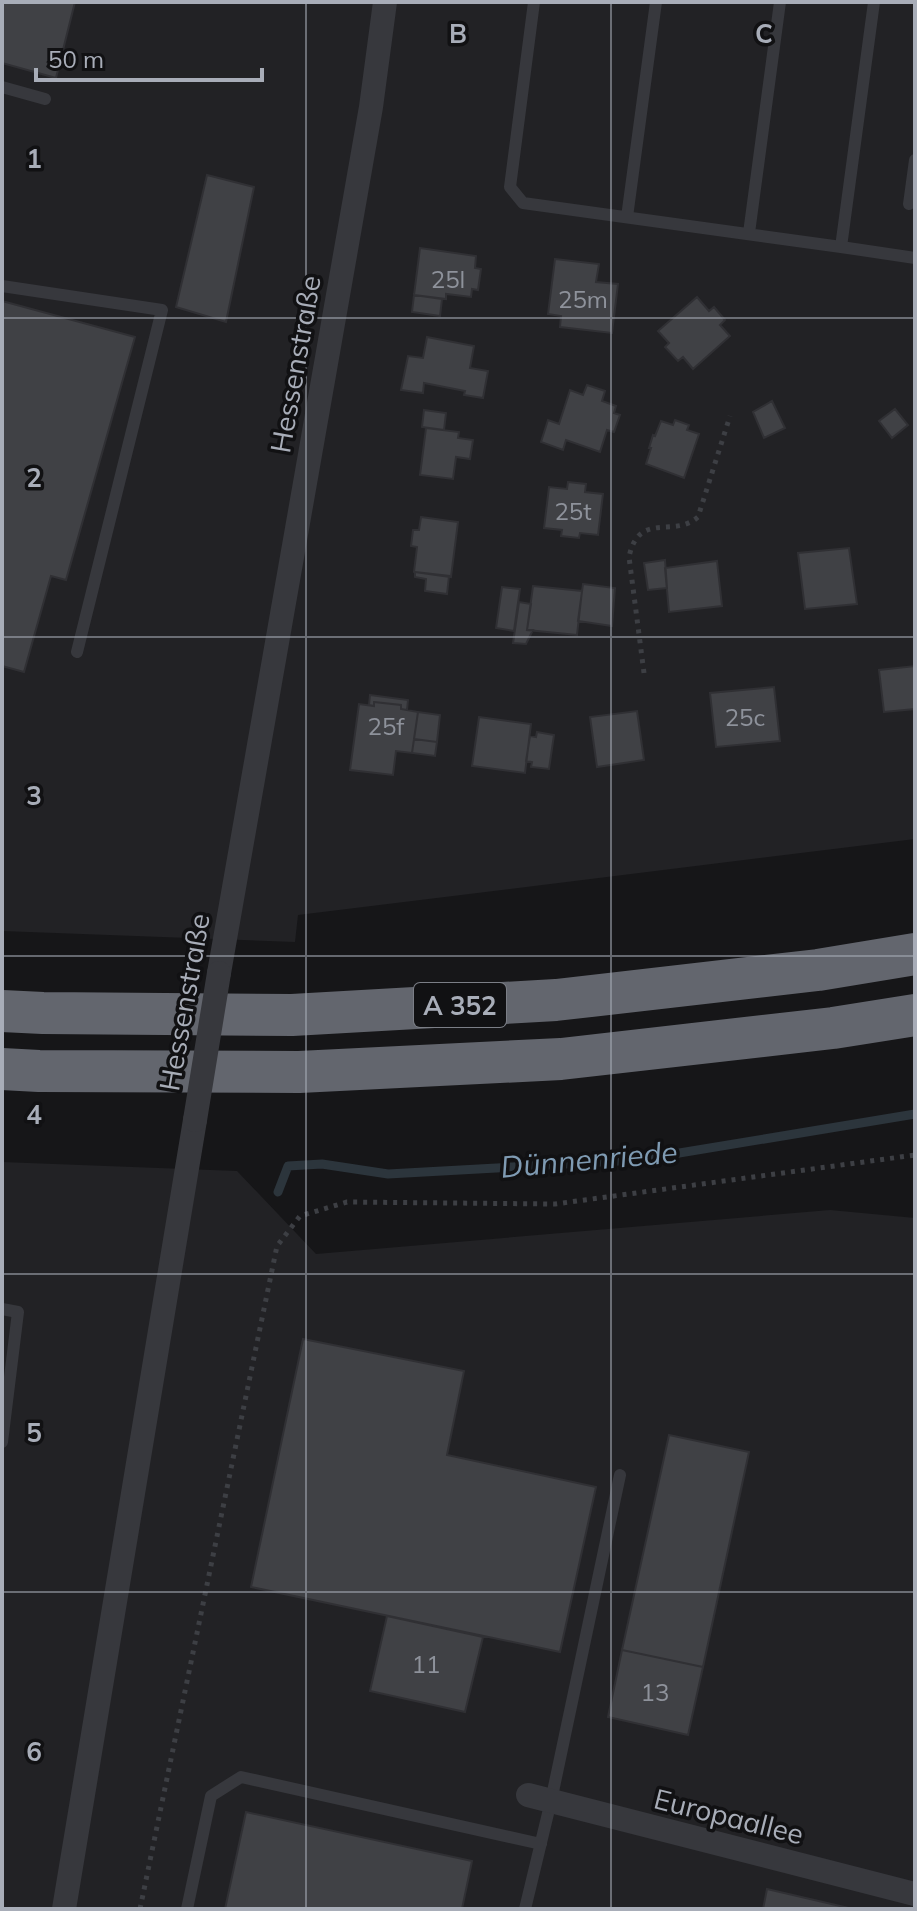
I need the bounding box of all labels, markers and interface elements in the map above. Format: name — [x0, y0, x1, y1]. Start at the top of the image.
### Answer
text: B — [449, 17, 467, 50]
text: C — [755, 17, 773, 50]
scale bar — [36, 32, 262, 82]
text: 50 m — [48, 44, 104, 74]
text: 1 — [26, 142, 42, 175]
house number: 25l — [431, 264, 465, 294]
street label: Hessenstraße — [262, 273, 328, 455]
house number: 25m — [558, 284, 608, 314]
text: 2 — [26, 461, 42, 494]
house number: 25t — [554, 496, 592, 526]
house number: 25c — [725, 702, 765, 732]
house number: 25f — [368, 711, 405, 741]
text: 3 — [26, 779, 42, 812]
street label: Hessenstraße — [151, 911, 217, 1093]
road number: A 352 — [414, 983, 506, 1027]
text: 4 — [26, 1098, 42, 1131]
water label: Dünnenriede — [499, 1132, 679, 1186]
text: 5 — [26, 1416, 42, 1449]
house number: 11 — [412, 1649, 440, 1679]
house number: 13 — [641, 1677, 669, 1707]
text: 6 — [26, 1735, 42, 1768]
street label: Europaallee — [651, 1781, 807, 1851]

